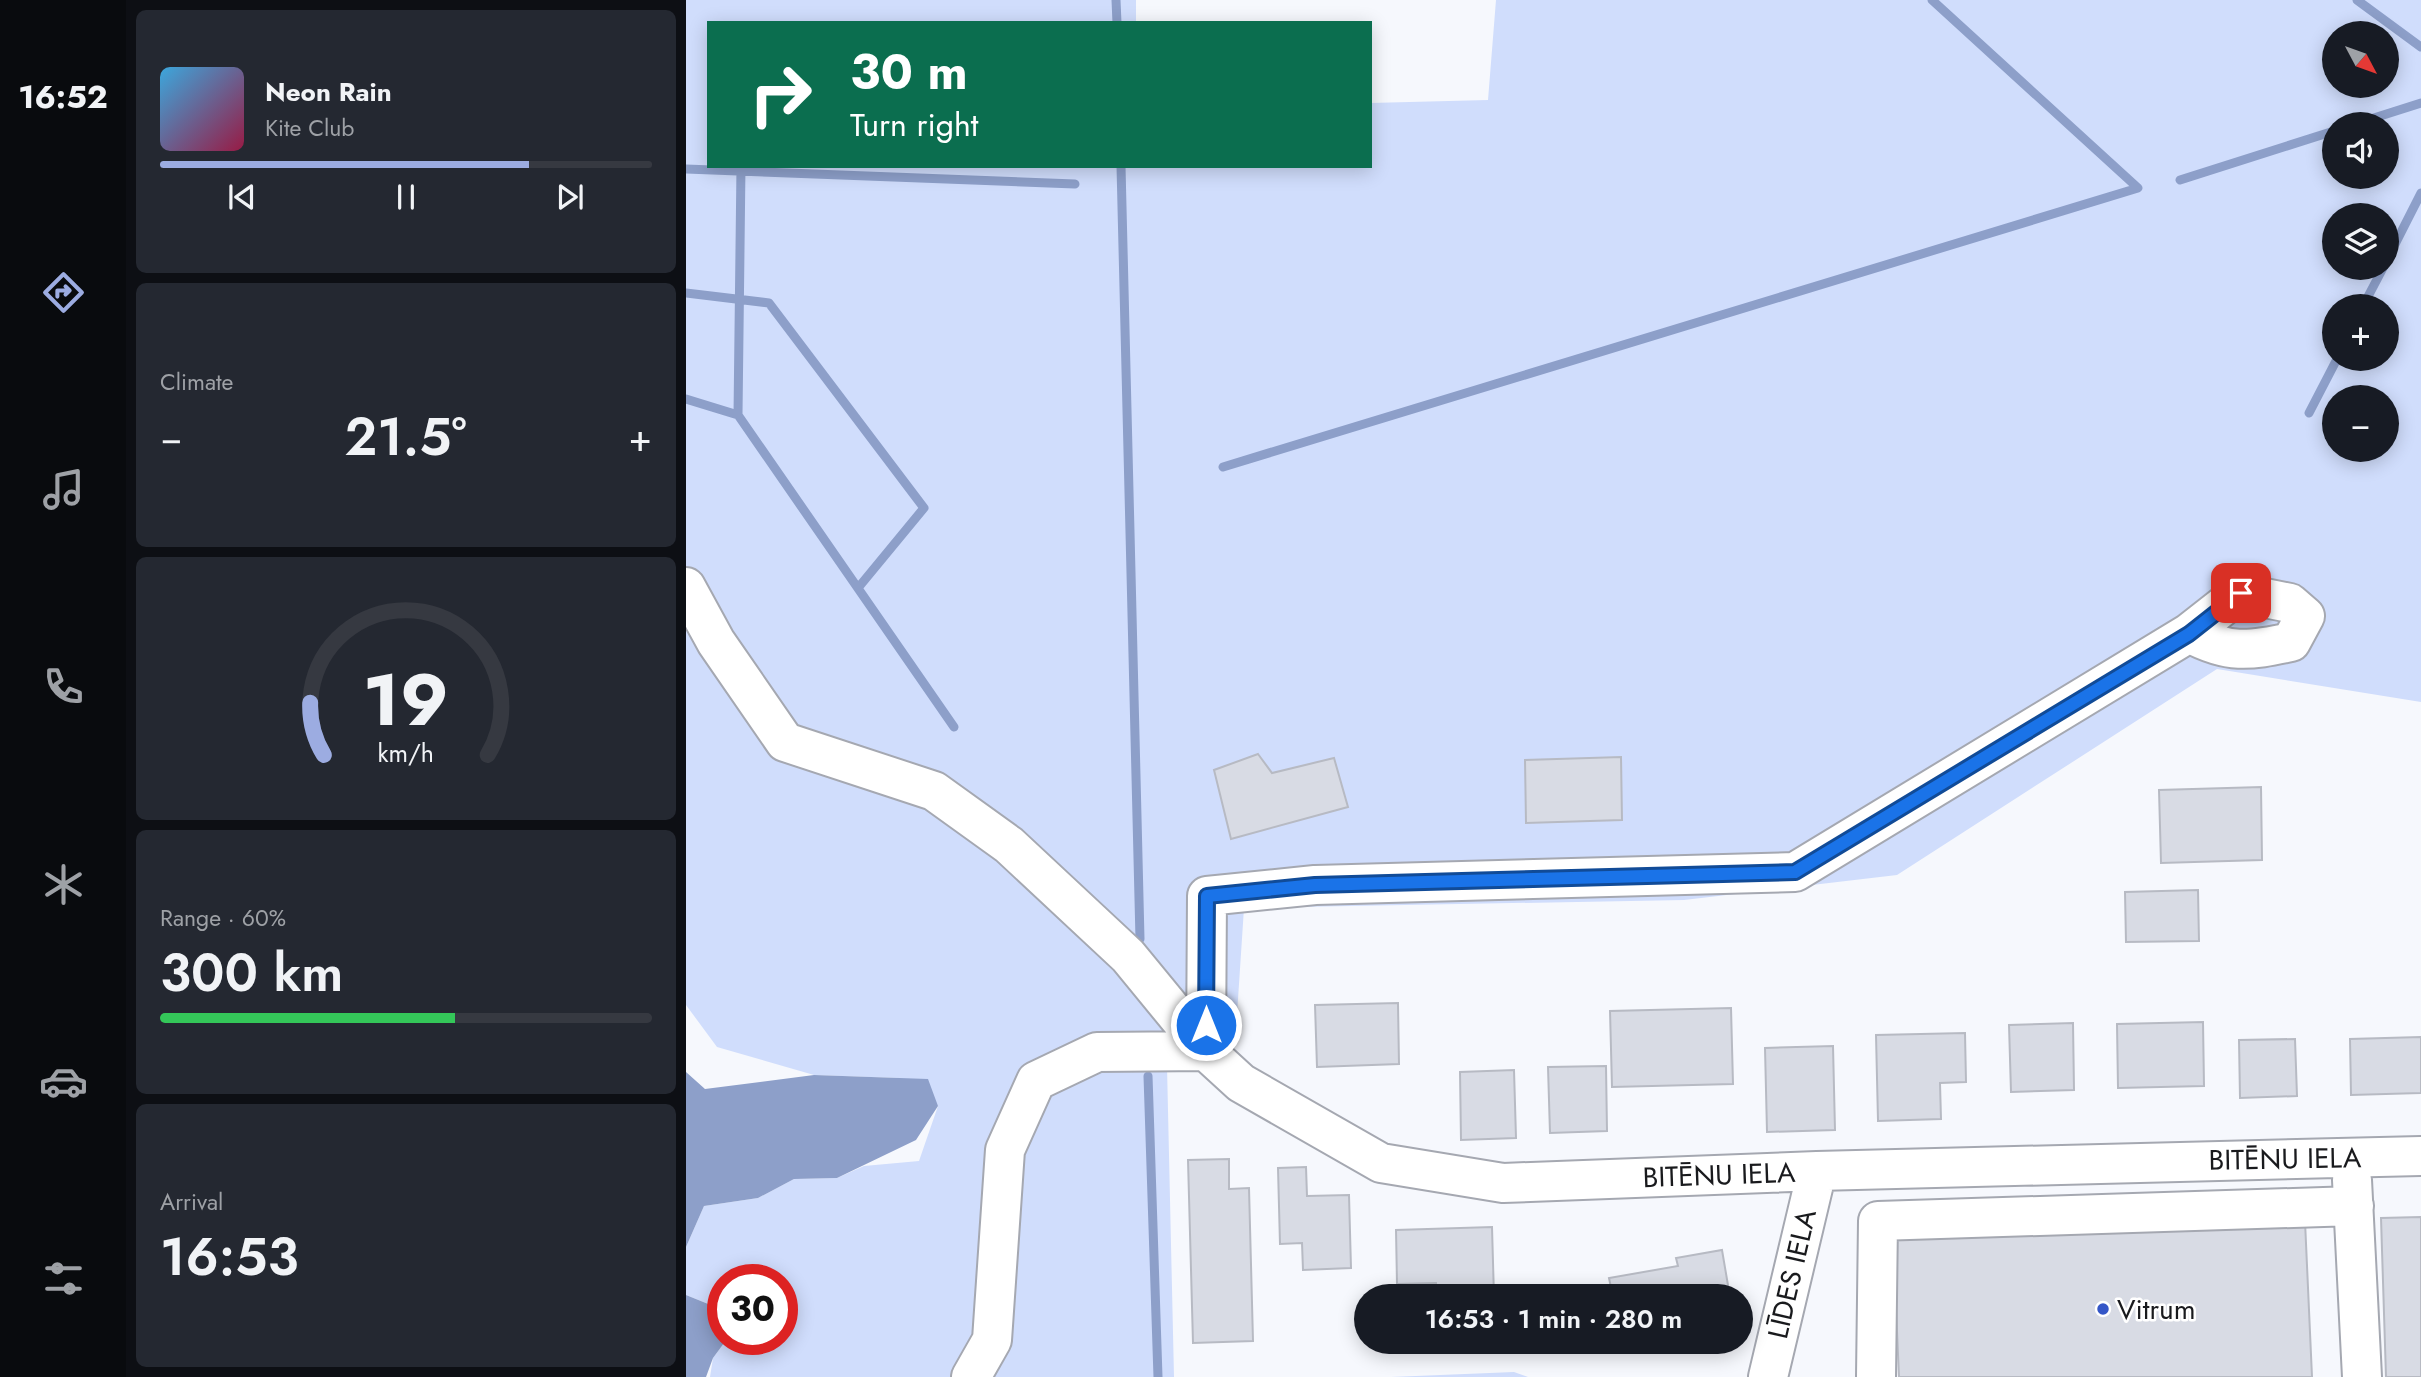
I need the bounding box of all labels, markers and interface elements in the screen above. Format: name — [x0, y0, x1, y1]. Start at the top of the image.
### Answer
north arrow — [2322, 21, 2399, 98]
map controls — [2322, 21, 2399, 462]
text: 30 m — [850, 37, 968, 107]
icon: right — [735, 49, 826, 140]
text: Neon Rain — [265, 73, 392, 111]
text: 16:52 — [18, 74, 108, 120]
text: Turn right — [850, 102, 979, 148]
text: Kite Club — [265, 111, 354, 145]
button: sound — [2322, 112, 2399, 189]
icon: previous — [223, 178, 261, 216]
icon: pause — [387, 178, 425, 216]
icon: next — [551, 178, 589, 216]
button: layers — [2322, 203, 2399, 280]
icon: directions — [39, 268, 88, 317]
button: + — [2322, 294, 2399, 371]
text: Climate — [160, 365, 233, 399]
button: − — [2322, 385, 2399, 462]
text: 21.5° — [345, 399, 467, 475]
text: − — [160, 410, 182, 465]
text: + — [629, 410, 652, 465]
icon: music — [39, 465, 88, 514]
pin — [2211, 563, 2271, 623]
icon: arrive — [2222, 574, 2260, 612]
text: 19 — [363, 647, 449, 752]
icon: phone — [39, 662, 88, 711]
text: km/h — [378, 734, 434, 770]
icon: climate — [39, 860, 88, 909]
text: Range · 60% — [160, 901, 286, 935]
text: 300 km — [160, 935, 343, 1011]
position arrow — [1169, 988, 1243, 1062]
icon: car — [39, 1057, 88, 1106]
street label: BITĒNU IELA — [2208, 1137, 2362, 1181]
street label: BITĒNU IELA — [1642, 1152, 1797, 1198]
text: Arrival — [160, 1185, 223, 1219]
street label: LĪDES IELA — [1757, 1205, 1827, 1343]
text: 16:53 — [160, 1219, 298, 1295]
icon: filters — [39, 1254, 88, 1303]
speed limit sign: 30 — [707, 1264, 798, 1355]
place label: Vitrum — [2117, 1289, 2196, 1330]
text: 16:53 · 1 min · 280 m — [1425, 1300, 1682, 1338]
marker: Vitrum — [2095, 1301, 2111, 1317]

